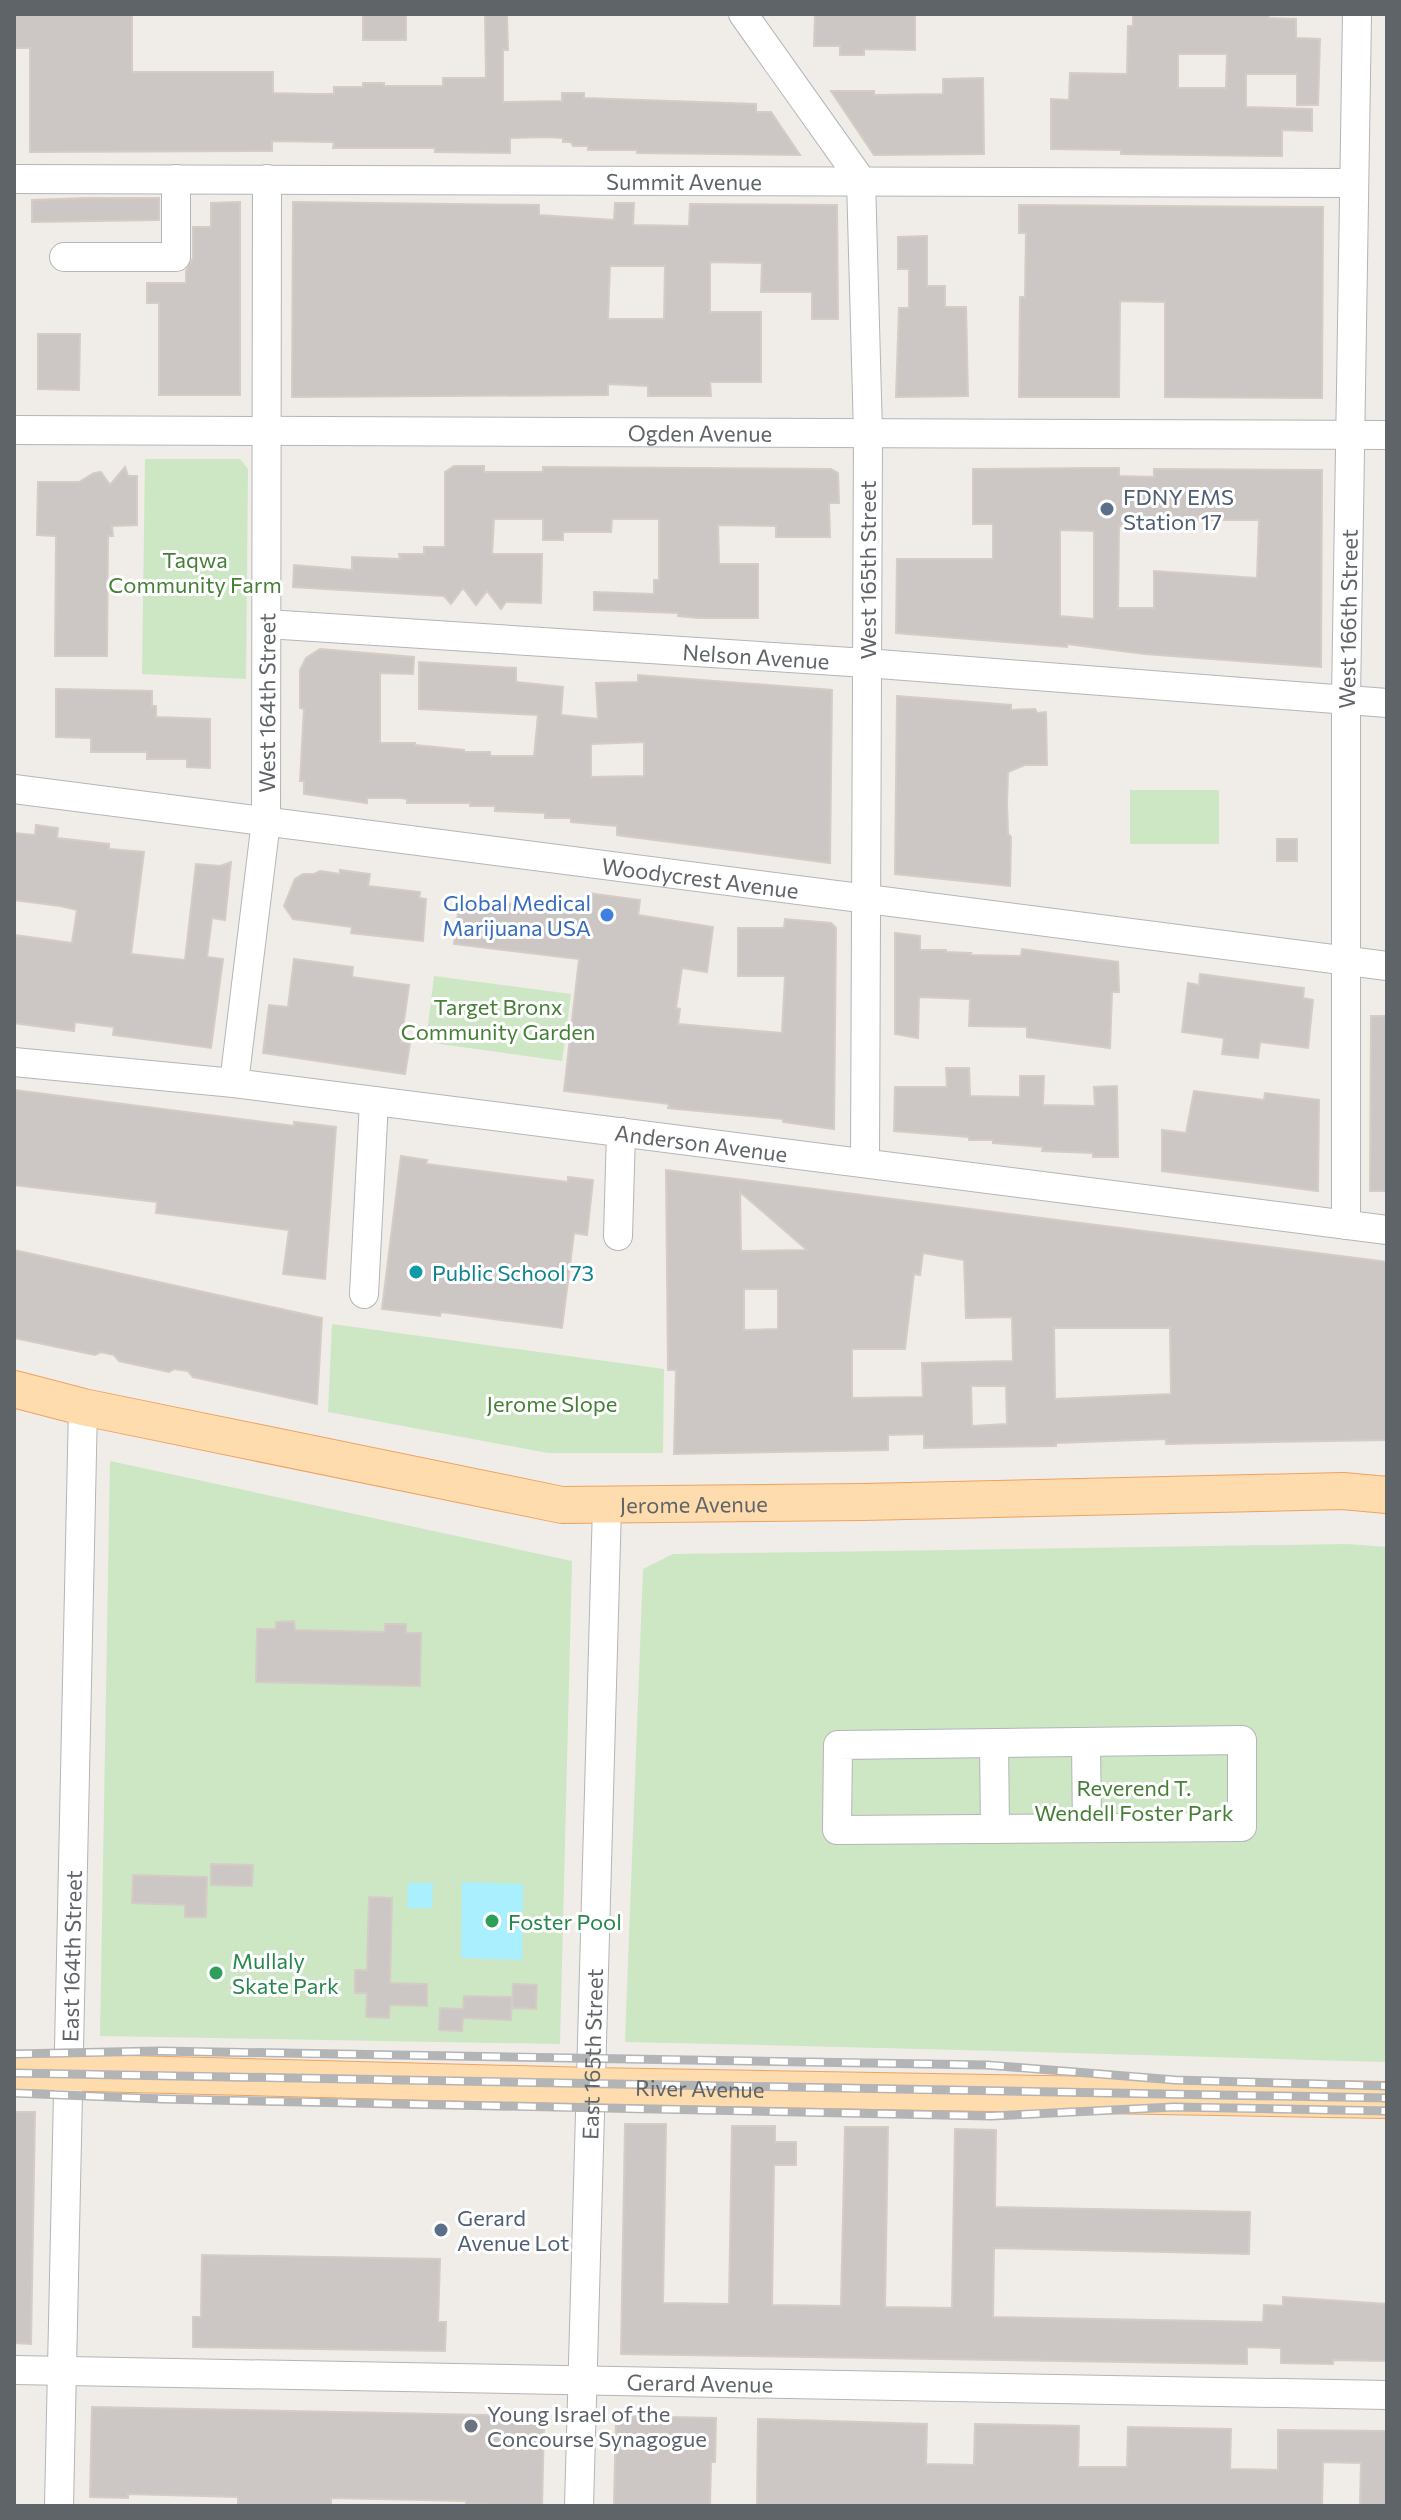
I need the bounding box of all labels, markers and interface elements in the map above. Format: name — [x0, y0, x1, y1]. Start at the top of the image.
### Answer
street label: Summit Avenue — [606, 167, 762, 195]
street label: Ogden Avenue — [628, 419, 772, 446]
street label: West 165th Street — [854, 480, 881, 660]
place label: FDNY EMS Station 17 — [1123, 483, 1234, 535]
marker: FDNY EMS Station 17 — [1098, 500, 1116, 518]
street label: West 166th Street — [1332, 529, 1362, 709]
park label: Taqwa Community Farm — [108, 546, 282, 598]
street label: West 164th Street — [253, 613, 280, 793]
street label: Nelson Avenue — [682, 638, 830, 674]
street label: Woodycrest Avenue — [600, 851, 800, 904]
place label: Global Medical Marijuana USA — [442, 889, 591, 941]
marker: Global Medical Marijuana USA — [598, 906, 616, 924]
park label: Target Bronx Community Garden — [401, 993, 595, 1045]
street label: Anderson Avenue — [613, 1118, 789, 1167]
place label: Public School 73 — [432, 1259, 594, 1286]
marker: Public School 73 — [407, 1263, 425, 1281]
park label: Jerome Slope — [487, 1390, 617, 1417]
street label: Jerome Avenue — [620, 1489, 768, 1518]
park label: Reverend T. Wendell Foster Park — [1034, 1774, 1234, 1826]
street label: East 164th Street — [56, 1870, 86, 2042]
place label: Foster Pool — [508, 1908, 622, 1935]
marker: Foster Pool — [483, 1912, 501, 1930]
place label: Mullaly Skate Park — [232, 1947, 339, 1999]
marker: Mullaly Skate Park — [207, 1964, 225, 1982]
street label: East 165th Street — [576, 1968, 608, 2140]
street label: River Avenue — [635, 2073, 765, 2103]
place label: Gerard Avenue Lot — [457, 2204, 569, 2256]
marker: Gerard Avenue Lot — [432, 2221, 450, 2239]
street label: Gerard Avenue — [626, 2368, 773, 2397]
place label: Young Israel of the Concourse Synagogue — [487, 2400, 707, 2452]
marker: Young Israel of the Concourse Synagogue — [462, 2417, 480, 2435]

